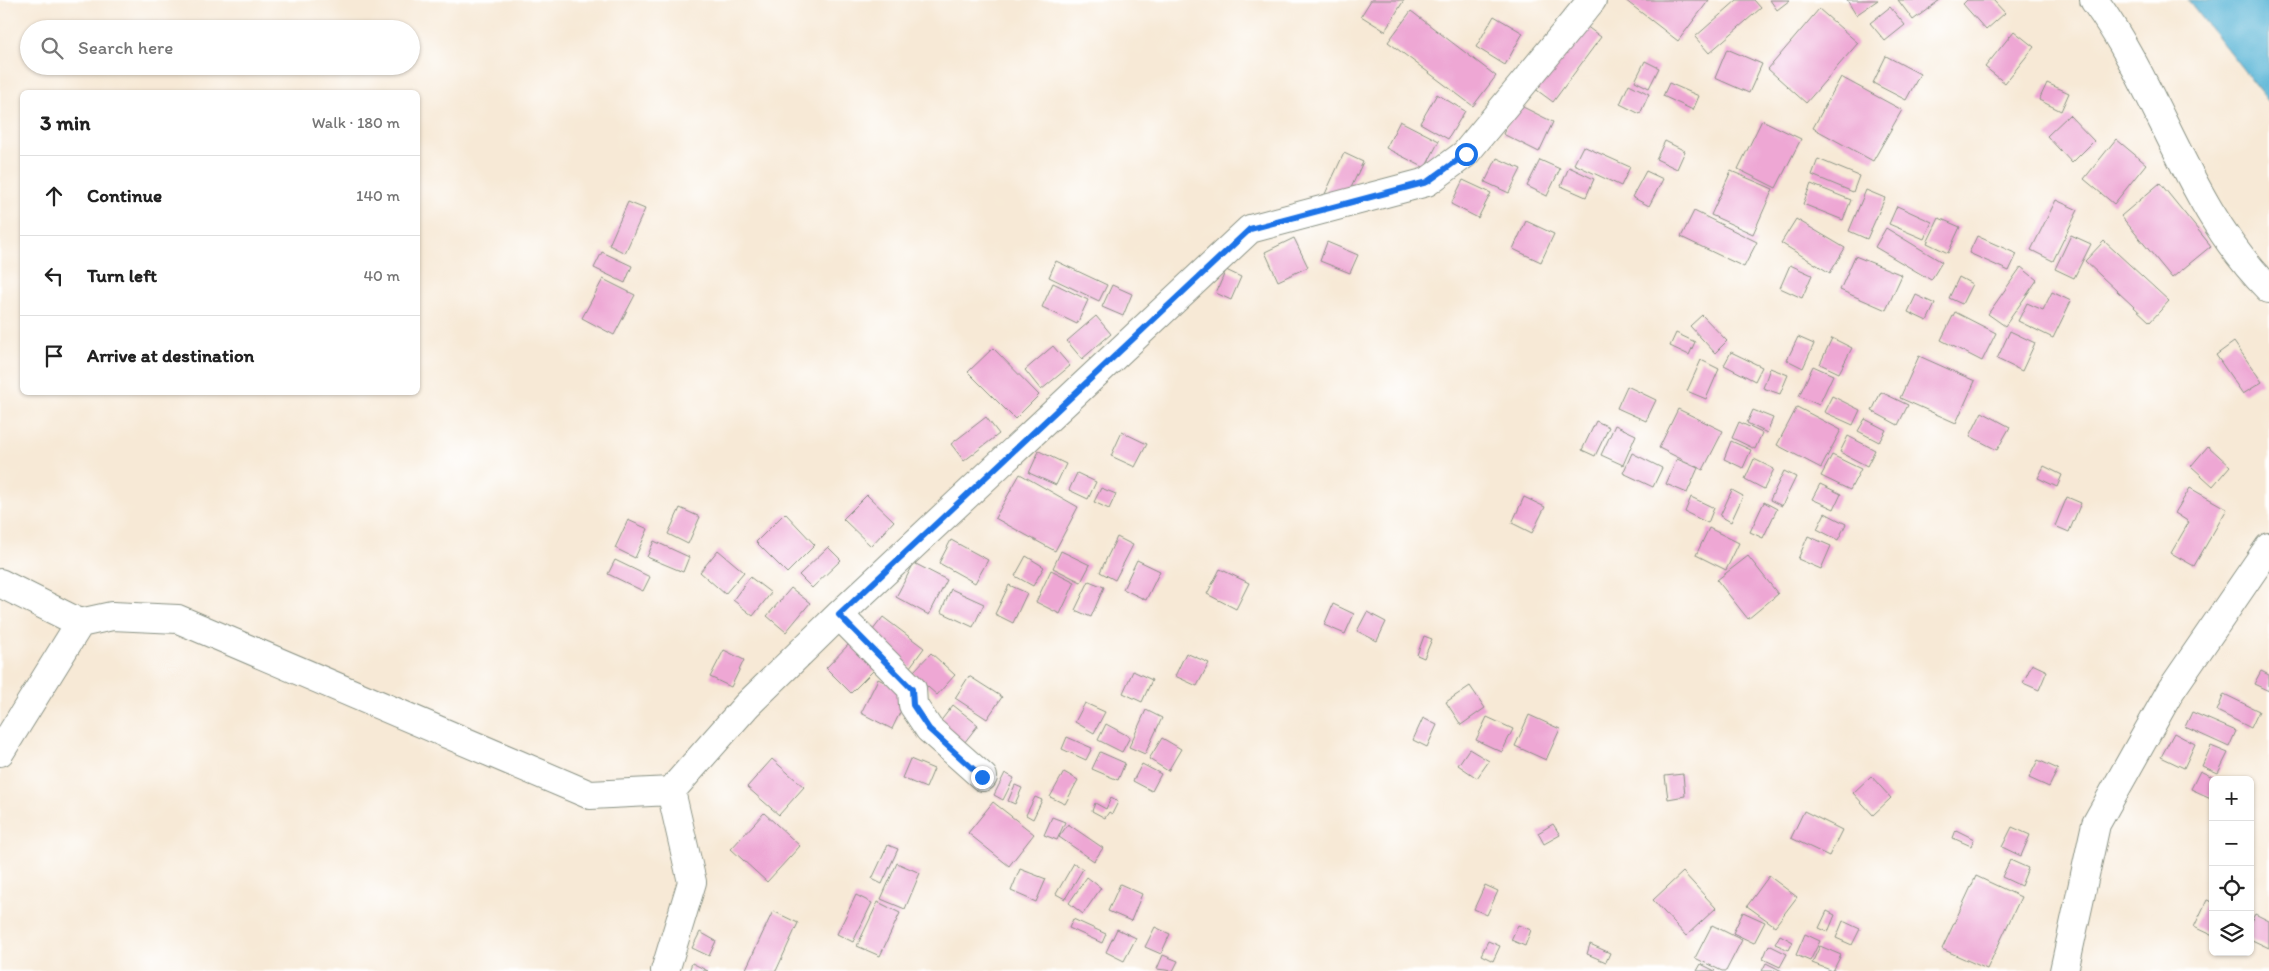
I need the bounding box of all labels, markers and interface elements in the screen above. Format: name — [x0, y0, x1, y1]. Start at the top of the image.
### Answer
search box — [20, 20, 420, 75]
icon: search — [38, 34, 66, 62]
text: Search here — [78, 36, 173, 59]
text: 3 min — [40, 110, 90, 135]
text: Walk · 180 m — [312, 113, 400, 132]
route start — [1455, 143, 1478, 166]
icon: ahead — [40, 182, 68, 210]
text: Continue — [87, 184, 162, 207]
text: 140 m — [356, 186, 400, 205]
icon: left — [40, 262, 68, 290]
text: Turn left — [87, 264, 157, 287]
text: 40 m — [363, 266, 400, 285]
icon: arrive — [40, 342, 68, 370]
text: Arrive at destination — [87, 344, 254, 367]
route end — [971, 766, 994, 789]
map controls — [2209, 776, 2254, 956]
button: + — [2209, 776, 2254, 821]
button: − — [2209, 821, 2254, 866]
button: locate — [2209, 866, 2254, 911]
button: layers — [2209, 911, 2254, 956]

